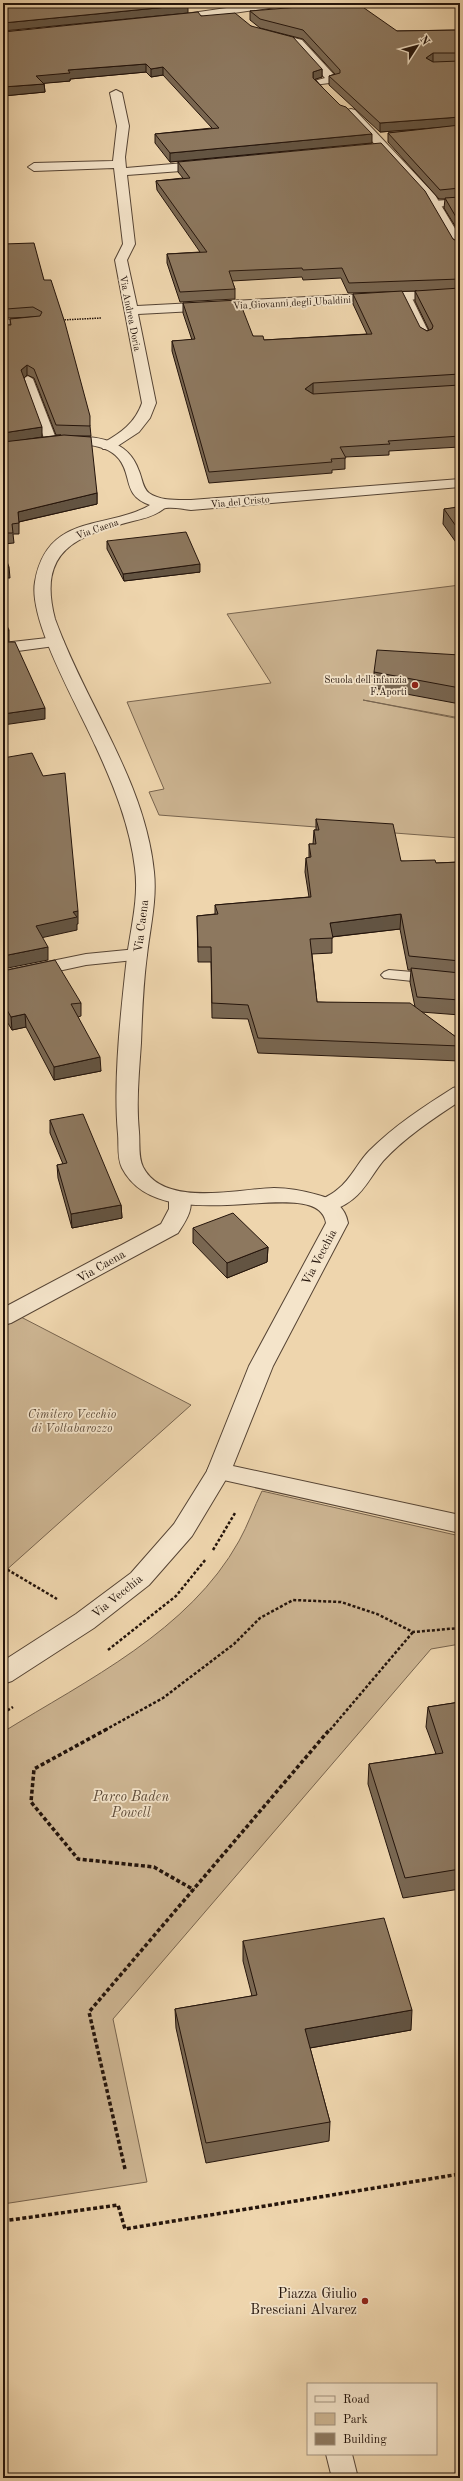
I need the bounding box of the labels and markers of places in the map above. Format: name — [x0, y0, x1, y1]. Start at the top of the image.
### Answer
place label: Scuola dell'infanzia F.Aporti — [324, 675, 407, 697]
marker: Scuola dell'infanzia F.Aporti — [410, 680, 420, 690]
place label: Piazza Giulio Bresciani Alvarez — [250, 2287, 357, 2317]
marker: Piazza Giulio Bresciani Alvarez — [360, 2296, 370, 2306]

